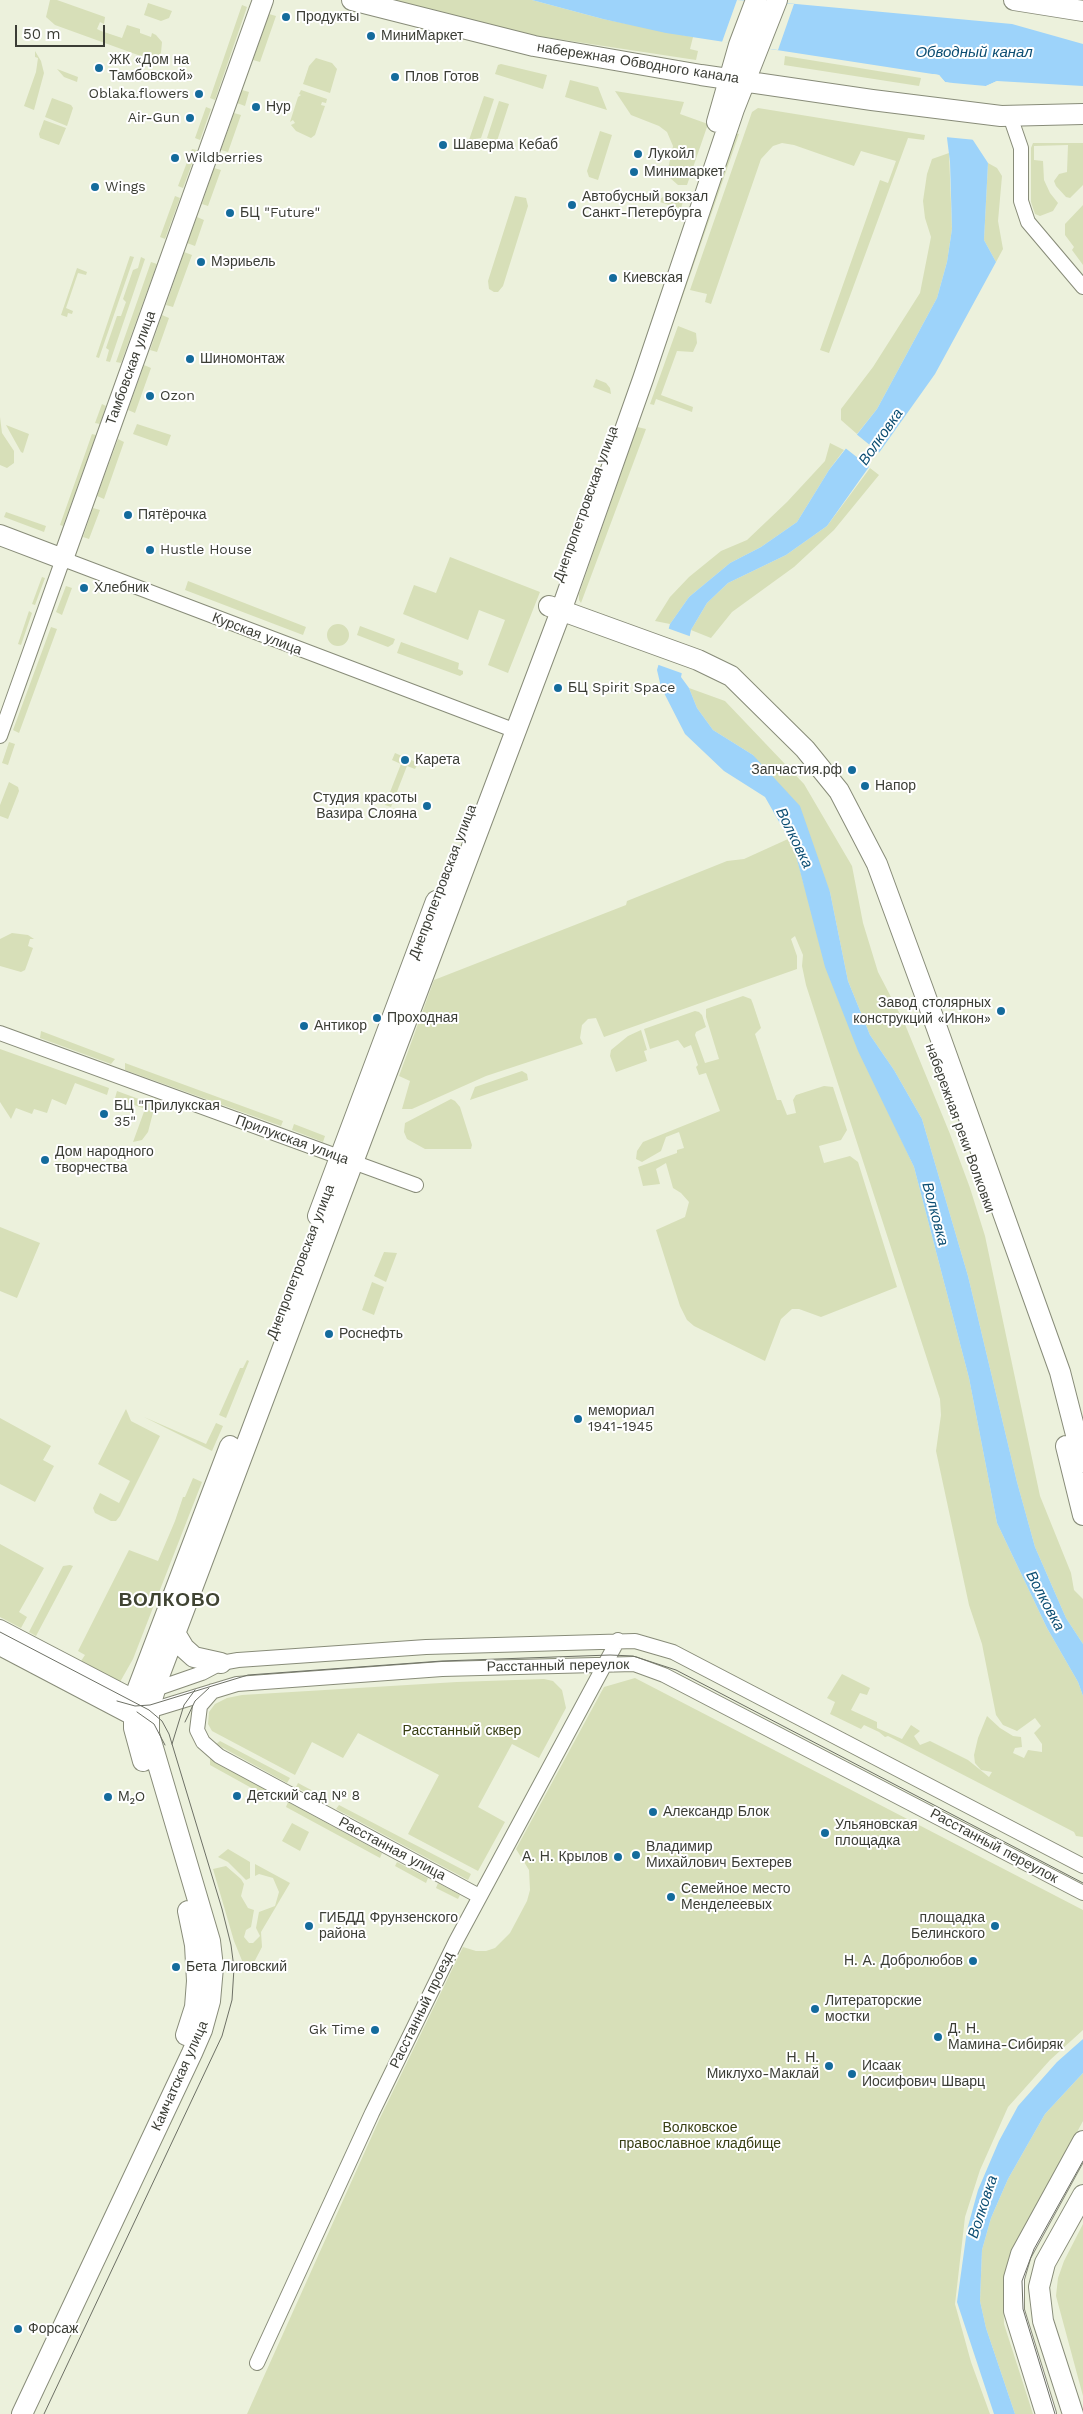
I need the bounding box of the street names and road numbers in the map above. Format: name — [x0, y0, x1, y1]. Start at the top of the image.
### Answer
street label: набережная Обводного канала — [536, 39, 740, 87]
street label: Тамбовская улица — [103, 309, 159, 427]
street label: Днепропетровская улица — [550, 424, 622, 584]
street label: Курская улица — [210, 609, 304, 659]
street label: Днепропетровская улица — [406, 802, 480, 962]
street label: набережная реки Волковки — [922, 1041, 998, 1215]
street label: Прилукская улица — [233, 1112, 351, 1168]
street label: Днепропетровская улица — [264, 1182, 338, 1342]
street label: Расстанный переулок — [487, 1656, 629, 1676]
street label: Расстанный переулок — [927, 1805, 1061, 1887]
street label: Расстанная улица — [336, 1814, 448, 1884]
street label: Расстанный проезд — [386, 1949, 458, 2071]
street label: Камчатская улица — [148, 2018, 212, 2134]

